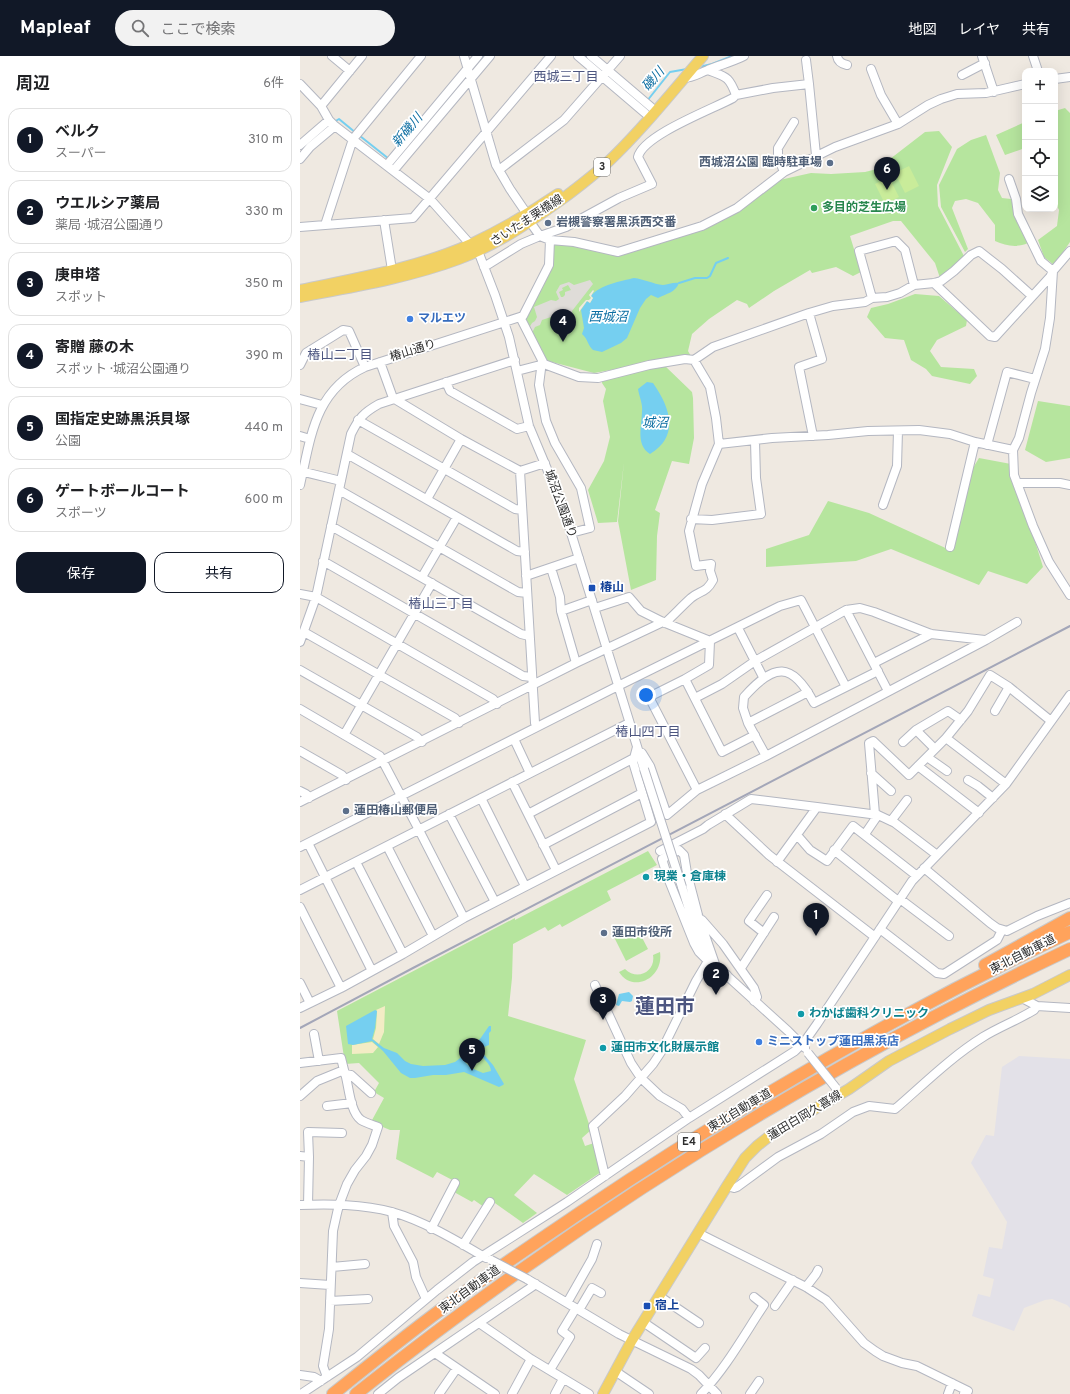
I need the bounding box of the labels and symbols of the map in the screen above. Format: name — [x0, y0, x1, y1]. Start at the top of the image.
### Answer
water label: 磯川 — [639, 63, 670, 95]
district label: 西城三丁目 — [533, 70, 599, 86]
water label: 新磯川 — [389, 109, 428, 151]
place label: 西城沼公園 臨時駐車場 — [699, 155, 822, 171]
pin: 6 — [874, 157, 900, 190]
road number: 3 — [594, 158, 610, 176]
marker: 西城沼公園 臨時駐車場 — [825, 158, 835, 168]
street label: さいたま栗橋線 — [488, 192, 566, 250]
place label: 多目的芝生広場 — [822, 200, 906, 216]
marker: 多目的芝生広場 — [809, 203, 819, 213]
place label: 岩槻警察署黒浜西交番 — [556, 215, 677, 231]
marker: 岩槻警察署黒浜西交番 — [543, 218, 553, 228]
pin: 4 — [550, 309, 576, 342]
water label: 西城沼 — [588, 310, 629, 326]
place label: マルエツ — [418, 311, 466, 327]
marker: マルエツ — [405, 314, 415, 324]
street label: 椿山通り — [388, 336, 438, 366]
district label: 椿山二丁目 — [307, 348, 373, 364]
water label: 城沼 — [642, 416, 670, 432]
street label: 城沼公園通り — [540, 467, 580, 541]
place label: 椿山 — [600, 580, 624, 596]
marker: 椿山 — [587, 583, 597, 593]
district label: 椿山三丁目 — [408, 597, 474, 613]
your location — [636, 685, 656, 705]
district label: 椿山四丁目 — [615, 725, 681, 741]
place label: 蓮田椿山郵便局 — [354, 803, 438, 819]
marker: 蓮田椿山郵便局 — [341, 806, 351, 816]
place label: 現業・倉庫棟 — [654, 869, 726, 885]
marker: 現業・倉庫棟 — [641, 872, 651, 882]
pin: 1 — [803, 903, 829, 936]
place label: 蓮田市役所 — [612, 925, 672, 941]
marker: 蓮田市役所 — [599, 928, 609, 938]
street label: 東北自動車道 — [987, 932, 1059, 978]
pin: 2 — [703, 962, 729, 995]
pin: 3 — [590, 987, 616, 1020]
district label: 蓮田市 — [635, 995, 695, 1021]
place label: わかば歯科クリニック — [809, 1006, 929, 1022]
marker: わかば歯科クリニック — [796, 1009, 806, 1019]
place label: ミニストップ蓮田黒浜店 — [767, 1034, 899, 1050]
marker: ミニストップ蓮田黒浜店 — [754, 1037, 764, 1047]
pin: 5 — [459, 1038, 485, 1071]
place label: 蓮田市文化財展示館 — [611, 1040, 719, 1056]
marker: 蓮田市文化財展示館 — [598, 1043, 608, 1053]
street label: 東北自動車道 — [705, 1086, 775, 1136]
street label: 蓮田白岡久喜線 — [765, 1088, 845, 1144]
road number: E4 — [678, 1133, 700, 1151]
street label: 東北自動車道 — [436, 1262, 504, 1318]
place label: 宿上 — [655, 1298, 679, 1314]
marker: 宿上 — [642, 1301, 652, 1311]

